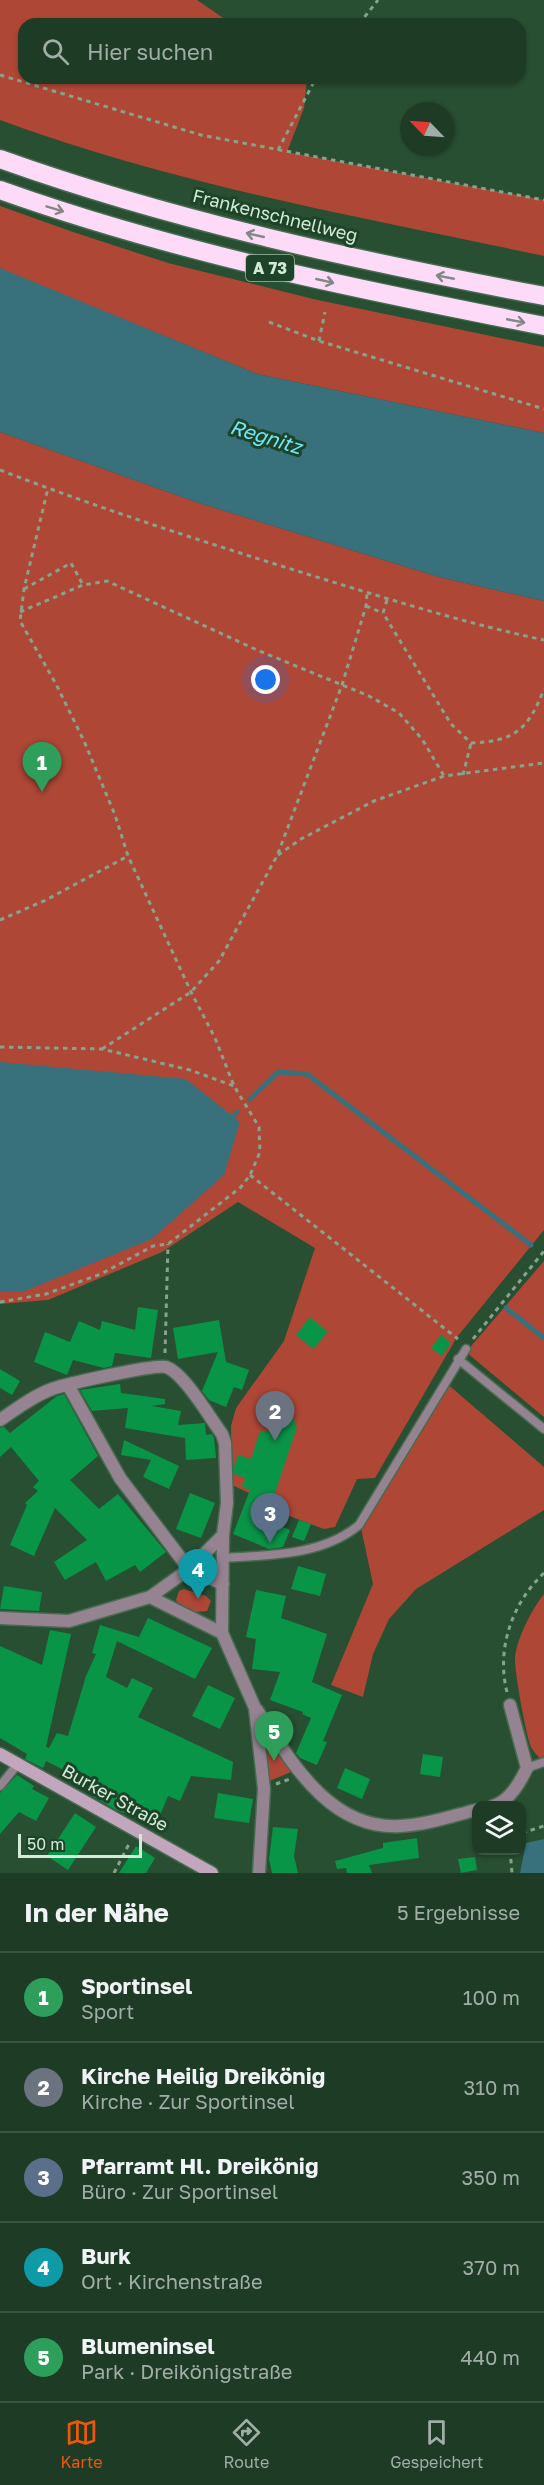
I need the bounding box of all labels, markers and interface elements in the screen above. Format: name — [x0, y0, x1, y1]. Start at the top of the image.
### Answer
search box — [18, 18, 526, 84]
icon: search — [39, 35, 72, 68]
text: Hier suchen — [87, 38, 213, 65]
north arrow — [400, 102, 454, 156]
street label: Frankenschnellweg — [190, 184, 360, 246]
one-way arrow — [46, 204, 65, 215]
one-way arrow — [246, 228, 265, 240]
road number: A 73 — [246, 255, 294, 281]
one-way arrow — [436, 271, 456, 282]
one-way arrow — [315, 275, 334, 287]
one-way arrow — [505, 316, 525, 327]
water label: Regnitz — [227, 414, 307, 460]
your location — [251, 665, 280, 694]
pin: 1 — [22, 742, 62, 792]
pin: 2 — [256, 1392, 294, 1441]
pin: 3 — [250, 1494, 290, 1543]
pin: 4 — [178, 1550, 218, 1599]
pin: 5 — [254, 1712, 294, 1761]
street label: Burker Straße — [59, 1759, 172, 1835]
map controls — [472, 1801, 526, 1855]
button: layers — [472, 1801, 526, 1855]
scale bar — [18, 1831, 142, 1858]
text: 50 m — [27, 1834, 64, 1854]
text: In der Nähe — [24, 1897, 169, 1928]
text: 5 Ergebnisse — [397, 1900, 520, 1924]
text: Sportinsel — [81, 1972, 192, 1999]
text: 1 — [38, 1985, 49, 2009]
text: 100 m — [463, 1985, 520, 2009]
text: Sport — [81, 1999, 134, 2023]
text: Kirche Heilig Dreikönig — [81, 2062, 325, 2089]
text: 2 — [37, 2075, 50, 2099]
text: 310 m — [464, 2075, 520, 2099]
text: Kirche · Zur Sportinsel — [81, 2089, 295, 2113]
text: Pfarramt Hl. Dreikönig — [81, 2152, 318, 2179]
text: 3 — [37, 2165, 50, 2189]
text: 350 m — [462, 2165, 520, 2189]
text: Büro · Zur Sportinsel — [81, 2179, 278, 2203]
text: Burk — [81, 2242, 131, 2269]
text: 4 — [37, 2255, 50, 2279]
text: 370 m — [463, 2255, 520, 2279]
text: Ort · Kirchenstraße — [81, 2269, 263, 2293]
text: Blumeninsel — [81, 2332, 215, 2359]
text: 5 — [37, 2345, 50, 2369]
text: 440 m — [461, 2345, 520, 2369]
text: Park · Dreikönigstraße — [81, 2359, 292, 2383]
tab: Karte — [60, 2416, 103, 2472]
tab: Route — [224, 2416, 269, 2472]
tab: Gespeichert — [390, 2416, 483, 2472]

